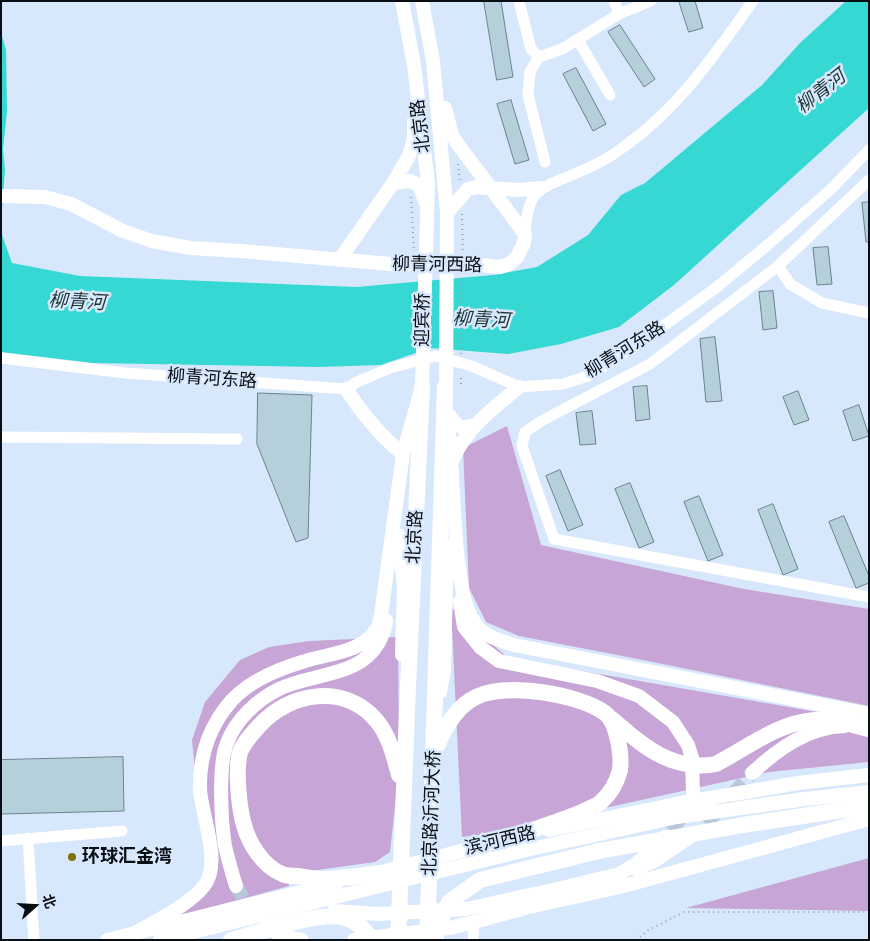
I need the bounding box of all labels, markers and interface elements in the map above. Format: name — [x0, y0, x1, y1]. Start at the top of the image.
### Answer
water label: 柳青河 — [792, 65, 850, 119]
street label: 北京路 — [407, 98, 435, 154]
street label: 柳青河西路 — [392, 253, 482, 277]
water label: 柳青河 — [48, 289, 106, 315]
street label: 迎宾桥 — [412, 293, 434, 347]
water label: 柳青河 — [452, 307, 510, 333]
street label: 柳青河东路 — [581, 317, 669, 383]
street label: 柳青河东路 — [166, 365, 258, 393]
street label: 北京路 — [403, 509, 427, 565]
street label: 北京路沂河大桥 — [419, 750, 445, 876]
street label: 滨河西路 — [462, 822, 538, 860]
place label: 环球汇金湾 — [82, 846, 172, 868]
marker: 环球汇金湾 — [66, 851, 78, 863]
north arrow — [10, 881, 60, 931]
text: 北 — [38, 892, 60, 911]

